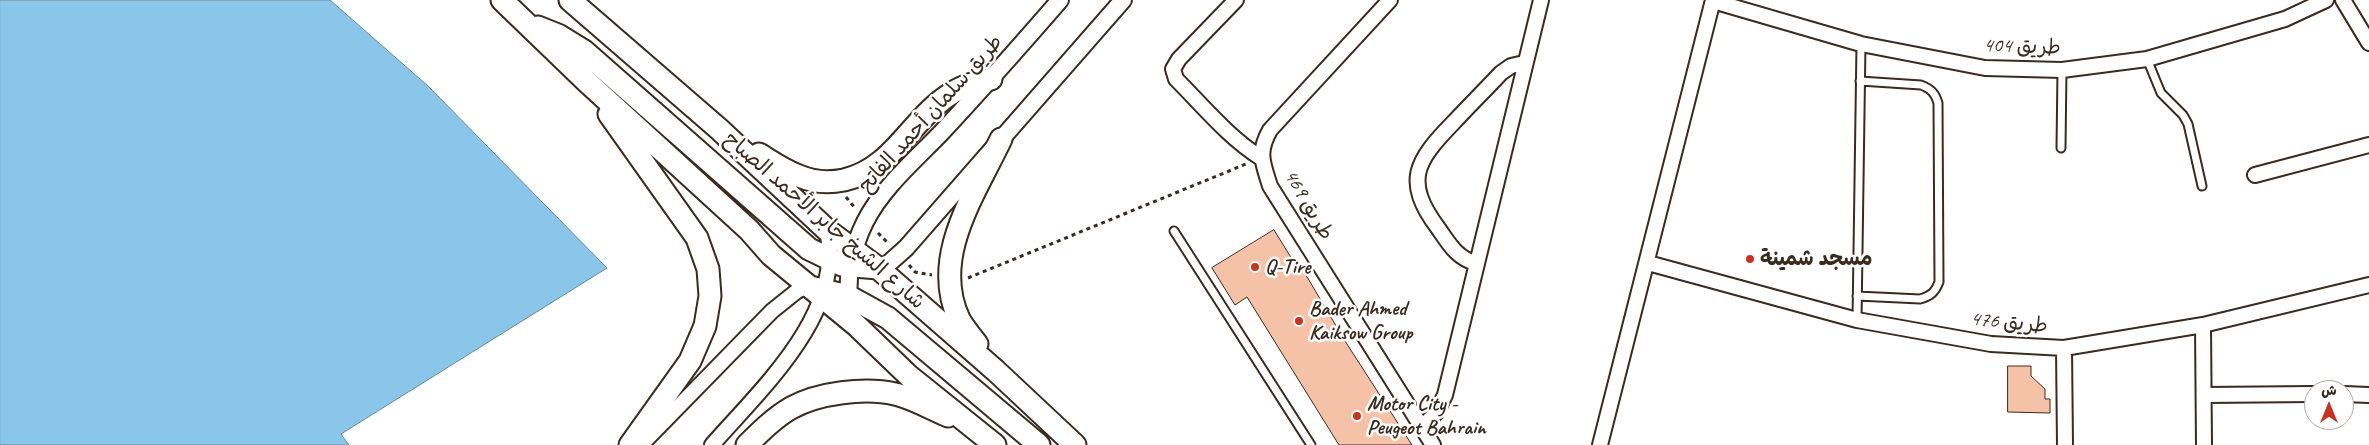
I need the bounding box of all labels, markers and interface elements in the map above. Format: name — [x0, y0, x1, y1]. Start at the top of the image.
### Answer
street label: طريق سلمان أحمد الفاتح — [853, 30, 1009, 198]
street label: طريق 404 — [1983, 33, 2061, 61]
street label: شارع الشيخ جابر الأحمد الصباح — [718, 127, 930, 315]
street label: طريق 469 — [1278, 165, 1338, 245]
place label: مسجد شمينة — [1760, 246, 1873, 272]
marker: مسجد شمينة — [1744, 253, 1756, 265]
place label: Q-Tire — [1265, 254, 1310, 280]
marker: Q-Tire — [1249, 261, 1261, 273]
place label: Bader Ahmed Kaiksow Group — [1309, 296, 1412, 346]
street label: طريق 476 — [1969, 306, 2049, 340]
marker: Bader Ahmed Kaiksow Group — [1293, 315, 1305, 327]
north arrow — [2304, 380, 2354, 430]
text: ش — [2321, 382, 2337, 399]
place label: Motor City - Peugeot Bahrain — [1367, 391, 1486, 441]
marker: Motor City - Peugeot Bahrain — [1351, 410, 1363, 422]

